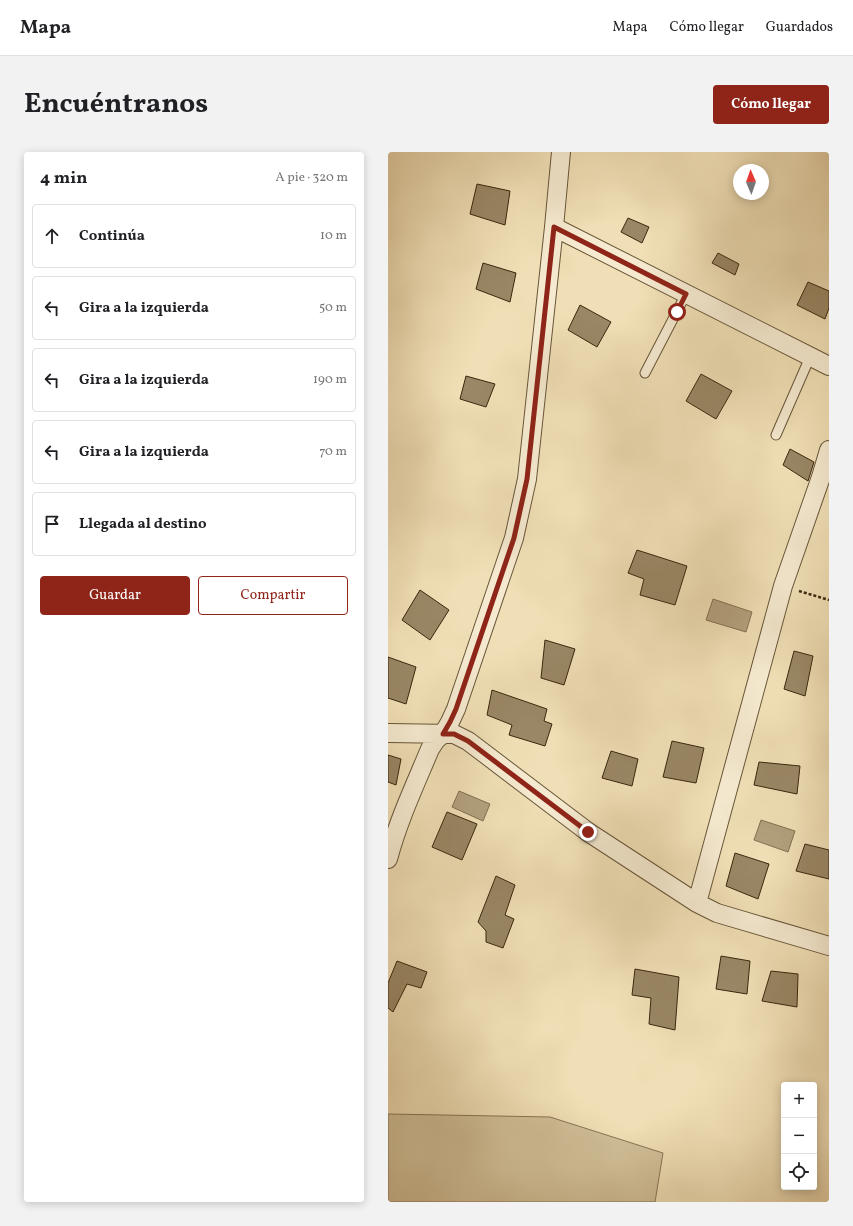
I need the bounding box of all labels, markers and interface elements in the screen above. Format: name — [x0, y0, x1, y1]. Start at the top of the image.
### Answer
text: Mapa — [20, 15, 71, 41]
text: Mapa — [613, 18, 648, 37]
text: Cómo llegar — [670, 18, 744, 37]
text: Guardados — [766, 18, 833, 37]
text: Encuéntranos — [24, 85, 208, 124]
button: Cómo llegar — [713, 85, 829, 124]
north arrow — [733, 164, 769, 200]
text: 4 min — [40, 167, 87, 190]
text: A pie · 320 m — [276, 169, 348, 187]
icon: ahead — [41, 225, 63, 247]
text: Continúa — [79, 226, 145, 247]
text: 10 m — [320, 227, 347, 245]
icon: left — [41, 297, 63, 319]
text: Gira a la izquierda — [79, 298, 209, 319]
text: 50 m — [319, 299, 347, 317]
route start — [668, 303, 686, 321]
icon: left — [41, 369, 63, 391]
text: Gira a la izquierda — [79, 370, 209, 391]
text: 190 m — [313, 371, 347, 389]
icon: left — [41, 441, 63, 463]
text: Gira a la izquierda — [79, 442, 209, 463]
text: 70 m — [319, 443, 347, 461]
icon: arrive — [41, 513, 63, 535]
text: Llegada al destino — [79, 514, 207, 535]
button: Guardar — [40, 576, 190, 615]
button: Compartir — [198, 576, 348, 615]
route end — [579, 823, 597, 841]
map controls — [781, 1082, 817, 1190]
button: + — [781, 1082, 817, 1118]
button: − — [781, 1118, 817, 1154]
button: locate — [781, 1154, 817, 1190]

